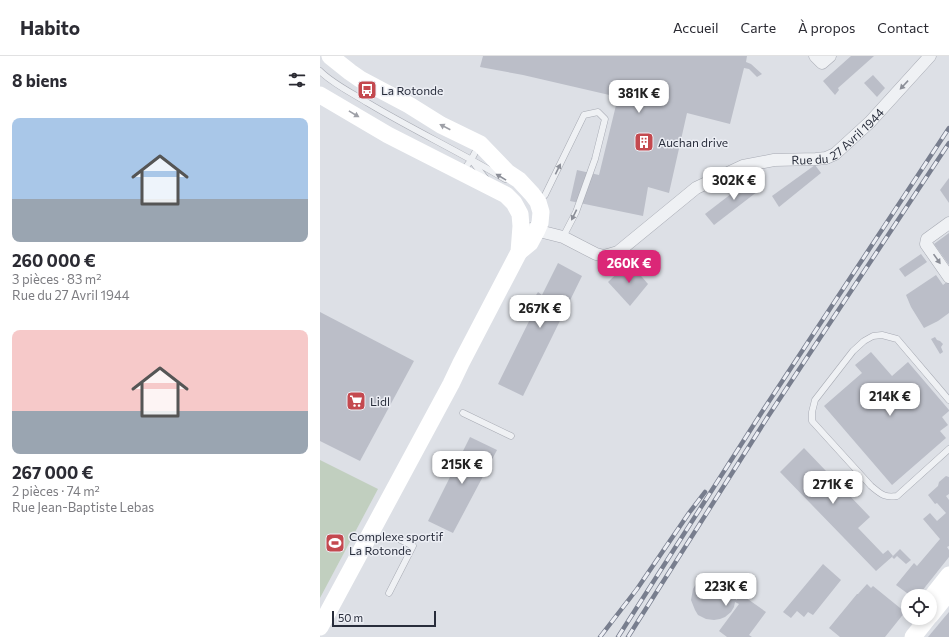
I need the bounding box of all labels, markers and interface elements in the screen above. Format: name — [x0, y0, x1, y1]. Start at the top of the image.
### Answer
text: Habito — [20, 16, 80, 39]
text: Accueil — [673, 19, 719, 36]
text: Carte — [741, 19, 776, 36]
text: À propos — [798, 19, 855, 36]
text: Contact — [877, 19, 929, 36]
icon: filters — [286, 69, 308, 91]
text: 8 biens — [12, 70, 67, 91]
bus stop icon: La Rotonde — [356, 79, 378, 101]
pin: 381K € — [606, 80, 672, 114]
one-way arrow — [899, 80, 909, 90]
place label: La Rotonde — [381, 83, 443, 97]
text: 381K € — [618, 85, 660, 101]
street label: Rue du 27 Avril 1944 — [791, 105, 886, 167]
one-way arrow — [348, 111, 360, 118]
one-way arrow — [439, 123, 451, 130]
building icon: Auchan drive — [633, 131, 655, 153]
place label: Auchan drive — [658, 135, 728, 149]
icon: home — [124, 144, 196, 216]
one-way arrow — [555, 163, 561, 175]
pin: 302K € — [701, 167, 767, 201]
text: 302K € — [712, 172, 756, 188]
one-way arrow — [495, 173, 507, 180]
one-way arrow — [571, 210, 577, 221]
text: 260 000 € — [12, 250, 96, 271]
pin: 260K € — [596, 250, 662, 284]
one-way arrow — [933, 254, 941, 264]
text: 260K € — [607, 255, 651, 271]
text: 3 pièces · 83 m² — [12, 271, 101, 287]
text: Rue du 27 Avril 1944 — [12, 287, 130, 303]
pin: 267K € — [507, 295, 573, 329]
text: 267K € — [518, 300, 562, 316]
icon: home — [124, 356, 196, 428]
pin: 214K € — [857, 383, 923, 417]
text: 214K € — [869, 388, 911, 404]
supermarket icon: Lidl — [345, 390, 367, 412]
place label: Lidl — [370, 394, 390, 408]
pin: 215K € — [429, 451, 495, 485]
text: 215K € — [441, 456, 483, 472]
text: 267 000 € — [12, 462, 94, 483]
pin: 271K € — [800, 471, 866, 505]
text: 271K € — [812, 476, 854, 492]
text: 2 pièces · 74 m² — [12, 483, 100, 499]
text: Rue Jean-Baptiste Lebas — [12, 499, 154, 515]
place label: Complexe sportif La Rotonde — [349, 529, 444, 557]
sports icon: Complexe sportif La Rotonde — [324, 532, 346, 554]
pin: 223K € — [693, 573, 759, 607]
text: 223K € — [704, 578, 748, 594]
map controls — [901, 589, 937, 625]
button: locate — [901, 589, 937, 625]
scale bar — [332, 609, 436, 628]
text: 50 m — [338, 611, 363, 624]

